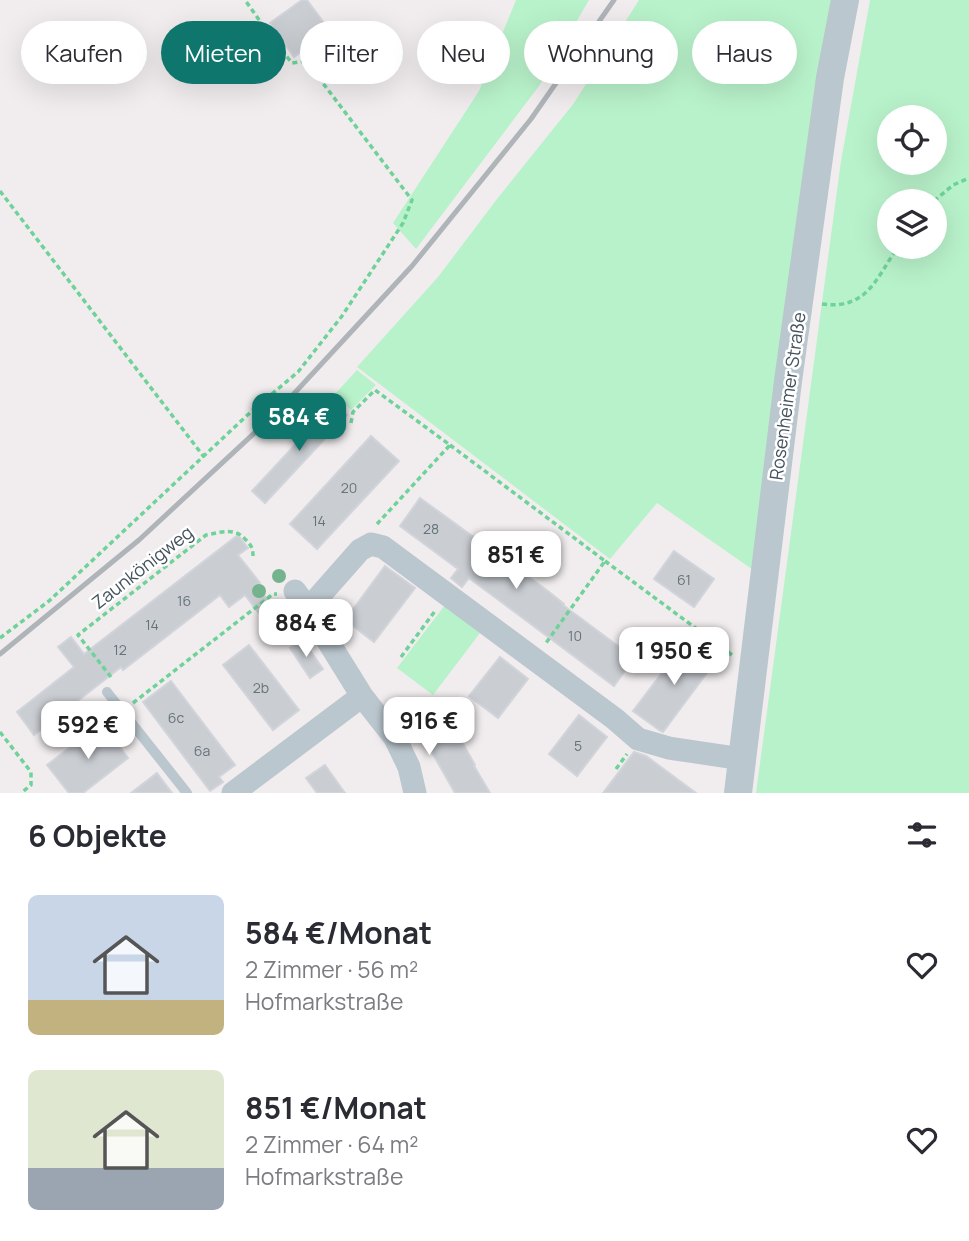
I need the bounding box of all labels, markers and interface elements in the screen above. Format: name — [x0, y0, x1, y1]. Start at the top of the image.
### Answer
chip: Kaufen — [21, 21, 147, 84]
chip: Mieten — [161, 21, 286, 84]
chip: Filter — [300, 21, 403, 84]
chip: Neu — [417, 21, 510, 84]
chip: Wohnung — [524, 21, 678, 84]
chip: Haus — [692, 21, 797, 84]
map controls — [877, 105, 947, 259]
button: locate — [877, 105, 947, 175]
button: layers — [877, 189, 947, 259]
street label: Rosenheimer Straße — [763, 311, 811, 481]
pin: 584 € — [250, 393, 348, 453]
text: 584 € — [268, 400, 330, 432]
house number: 20 — [341, 478, 357, 497]
house number: 14 — [312, 511, 326, 530]
house number: 28 — [423, 519, 439, 538]
street label: Zaunkönigweg — [87, 520, 197, 614]
pin: 851 € — [467, 532, 565, 591]
text: 851 € — [487, 538, 545, 570]
house number: 61 — [677, 570, 691, 589]
house number: 16 — [177, 591, 191, 610]
pin: 884 € — [257, 600, 355, 659]
text: 884 € — [275, 606, 337, 638]
house number: 14 — [145, 615, 159, 634]
house number: 10 — [568, 626, 582, 645]
pin: 1 950 € — [609, 628, 739, 687]
text: 1 950 € — [635, 634, 713, 666]
house number: 12 — [113, 640, 127, 659]
house number: 2b — [253, 678, 269, 697]
pin: 916 € — [380, 698, 478, 757]
pin: 592 € — [39, 702, 137, 761]
text: 916 € — [400, 704, 458, 736]
text: 592 € — [57, 708, 119, 740]
house number: 6c — [168, 708, 184, 727]
house number: 5 — [574, 736, 582, 755]
house number: 6a — [194, 741, 210, 760]
text: 6 Objekte — [28, 815, 167, 856]
icon: filters — [903, 816, 941, 854]
text: 584 €/Monat — [245, 912, 432, 953]
icon: home — [84, 923, 168, 1007]
icon: heart — [903, 946, 941, 984]
text: 2 Zimmer · 56 m² — [245, 953, 418, 985]
text: Hofmarkstraße — [245, 985, 403, 1017]
text: 851 €/Monat — [245, 1087, 427, 1128]
icon: home — [84, 1098, 168, 1182]
icon: heart — [903, 1121, 941, 1159]
text: 2 Zimmer · 64 m² — [245, 1128, 418, 1160]
text: Hofmarkstraße — [245, 1160, 403, 1192]

